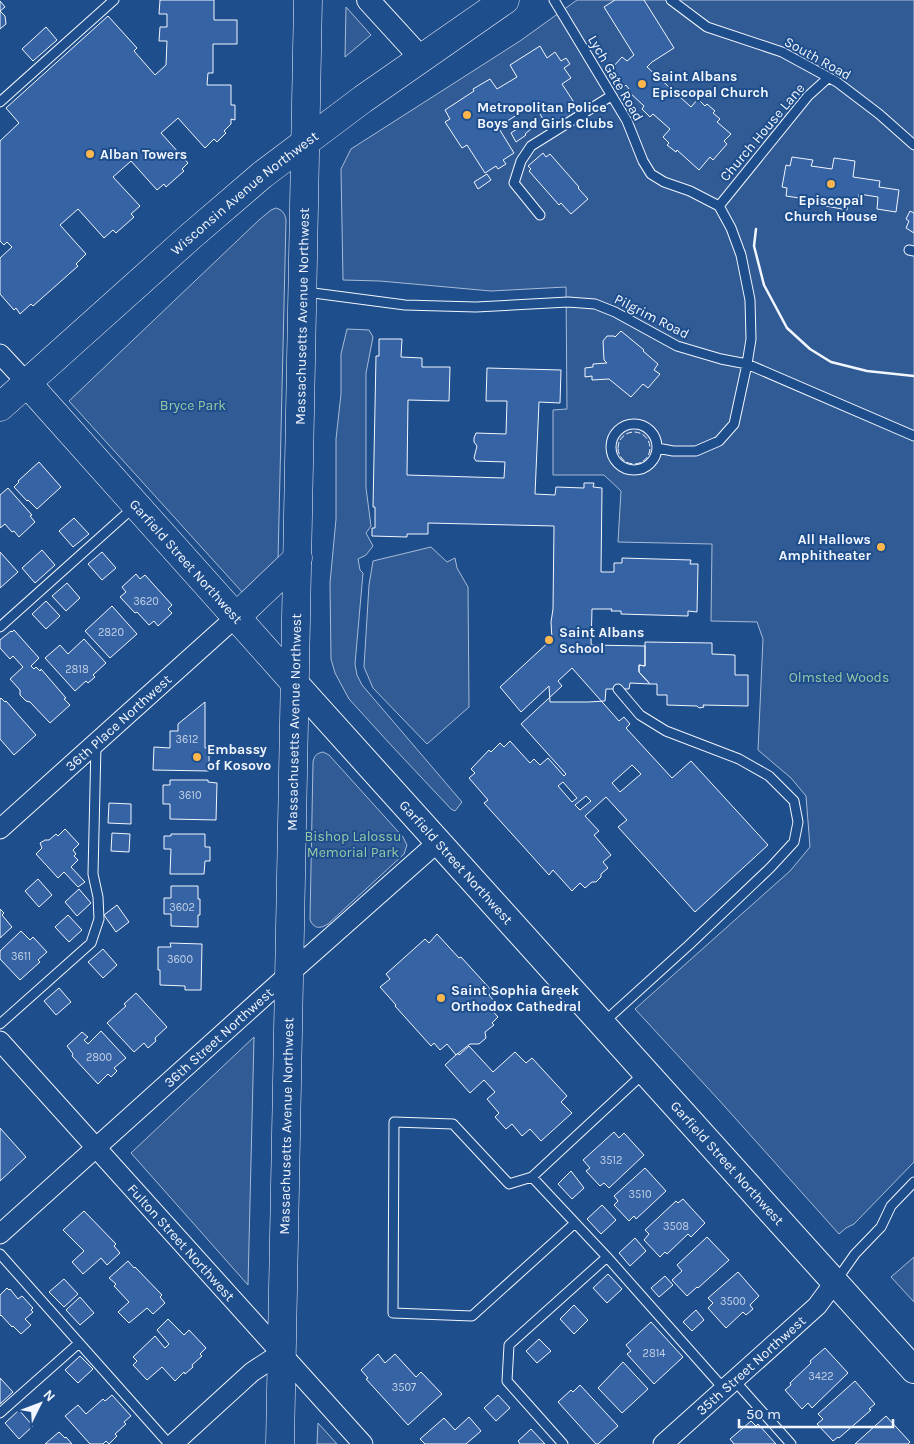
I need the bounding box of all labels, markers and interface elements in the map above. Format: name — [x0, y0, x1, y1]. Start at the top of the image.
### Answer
street label: Lych Gate Road — [584, 32, 647, 124]
street label: South Road — [781, 33, 854, 84]
place label: Saint Albans Episcopal Church — [652, 68, 769, 101]
marker: Saint Albans Episcopal Church — [636, 78, 648, 90]
street label: Church House Lane — [716, 80, 808, 185]
place label: Metropolitan Police Boys and Girls Clubs — [477, 99, 614, 132]
marker: Metropolitan Police Boys and Girls Clubs — [461, 109, 473, 121]
street label: Wisconsin Avenue Northwest — [167, 128, 322, 259]
place label: Alban Towers — [100, 146, 187, 163]
marker: Alban Towers — [84, 148, 96, 160]
marker: Episcopal Church House — [825, 178, 837, 190]
place label: Episcopal Church House — [785, 192, 877, 225]
street label: Massachusetts Avenue Northwest — [292, 207, 313, 425]
street label: Pilgrim Road — [612, 290, 692, 343]
park label: Bryce Park — [160, 397, 226, 414]
street label: Garfield Street Northwest — [126, 496, 246, 627]
place label: All Hallows Amphitheater — [779, 531, 871, 564]
marker: All Hallows Amphitheater — [875, 541, 887, 553]
house number: 3620 — [133, 595, 159, 608]
street label: Massachusetts Avenue Northwest — [284, 613, 305, 831]
place label: Saint Albans School — [559, 624, 644, 657]
house number: 2820 — [98, 626, 124, 639]
marker: Saint Albans School — [543, 634, 555, 646]
house number: 2818 — [65, 663, 89, 676]
park label: Olmsted Woods — [789, 669, 889, 686]
street label: 36th Place Northwest — [62, 671, 175, 775]
house number: 3612 — [176, 733, 198, 746]
place label: Embassy of Kosovo — [207, 741, 271, 774]
marker: Embassy of Kosovo — [191, 751, 203, 763]
house number: 3610 — [179, 789, 201, 802]
street label: Garfield Street Northwest — [396, 797, 516, 928]
park label: Bishop Lalossu Memorial Park — [305, 828, 401, 861]
house number: 3602 — [169, 901, 195, 914]
house number: 3611 — [11, 950, 31, 963]
house number: 3600 — [167, 953, 193, 966]
place label: Saint Sophia Greek Orthodox Cathedral — [451, 982, 581, 1015]
street label: 36th Street Northwest — [161, 984, 277, 1091]
marker: Saint Sophia Greek Orthodox Cathedral — [435, 992, 447, 1004]
street label: Massachusetts Avenue Northwest — [276, 1017, 297, 1235]
house number: 2800 — [86, 1051, 112, 1064]
street label: Garfield Street Northwest — [667, 1098, 787, 1229]
house number: 3512 — [600, 1154, 622, 1167]
street label: Fulton Street Northwest — [124, 1181, 238, 1305]
house number: 3510 — [629, 1188, 651, 1201]
house number: 3508 — [663, 1220, 689, 1233]
house number: 3500 — [720, 1295, 746, 1308]
street label: 35th Street Northwest — [693, 1312, 809, 1419]
house number: 2814 — [643, 1347, 665, 1360]
house number: 3422 — [808, 1370, 834, 1383]
north arrow — [15, 1379, 65, 1429]
house number: 3507 — [392, 1381, 416, 1394]
text: N — [40, 1386, 59, 1405]
scale bar — [739, 1396, 893, 1428]
text: 50 m — [746, 1405, 781, 1423]

